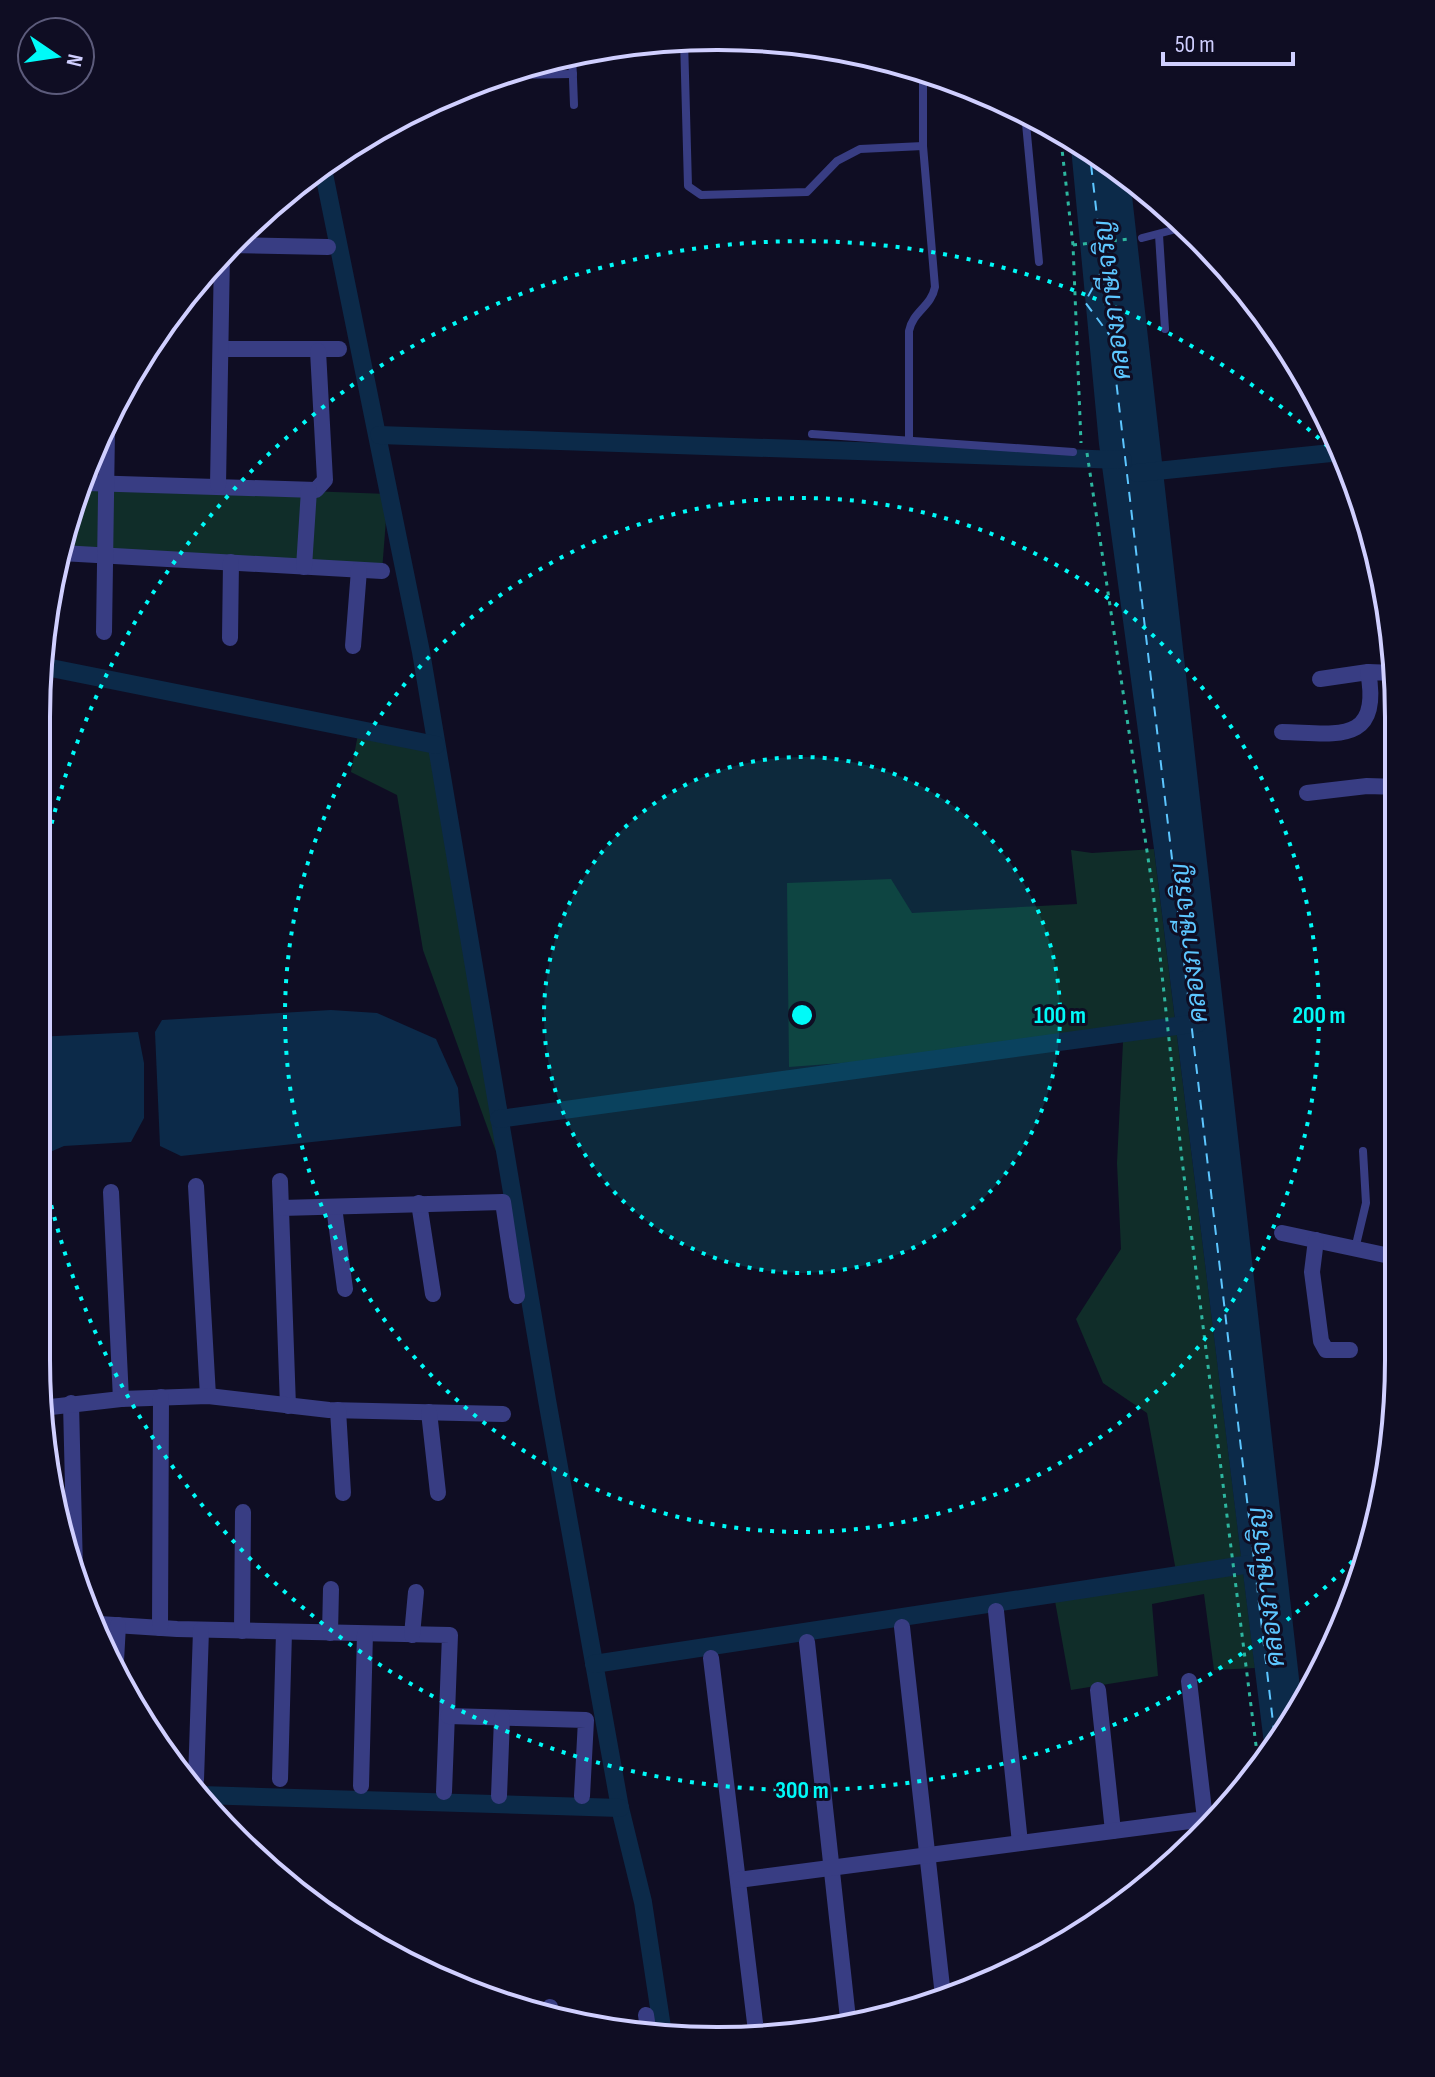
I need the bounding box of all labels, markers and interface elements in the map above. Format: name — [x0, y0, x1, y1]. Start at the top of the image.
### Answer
north arrow — [16, 16, 96, 96]
scale bar — [1163, 16, 1293, 66]
text: 50 m — [1175, 30, 1215, 59]
text: N — [60, 51, 89, 69]
water label: คลองภาษีเจริญ — [1086, 218, 1138, 382]
water label: คลองภาษีเจริญ — [1163, 861, 1215, 1025]
centre of rings — [788, 1001, 816, 1029]
text: 100 m — [1034, 1001, 1086, 1030]
text: 200 m — [1292, 1001, 1346, 1030]
water label: คลองภาษีเจริญ — [1240, 1505, 1292, 1669]
text: 300 m — [775, 1776, 829, 1805]

